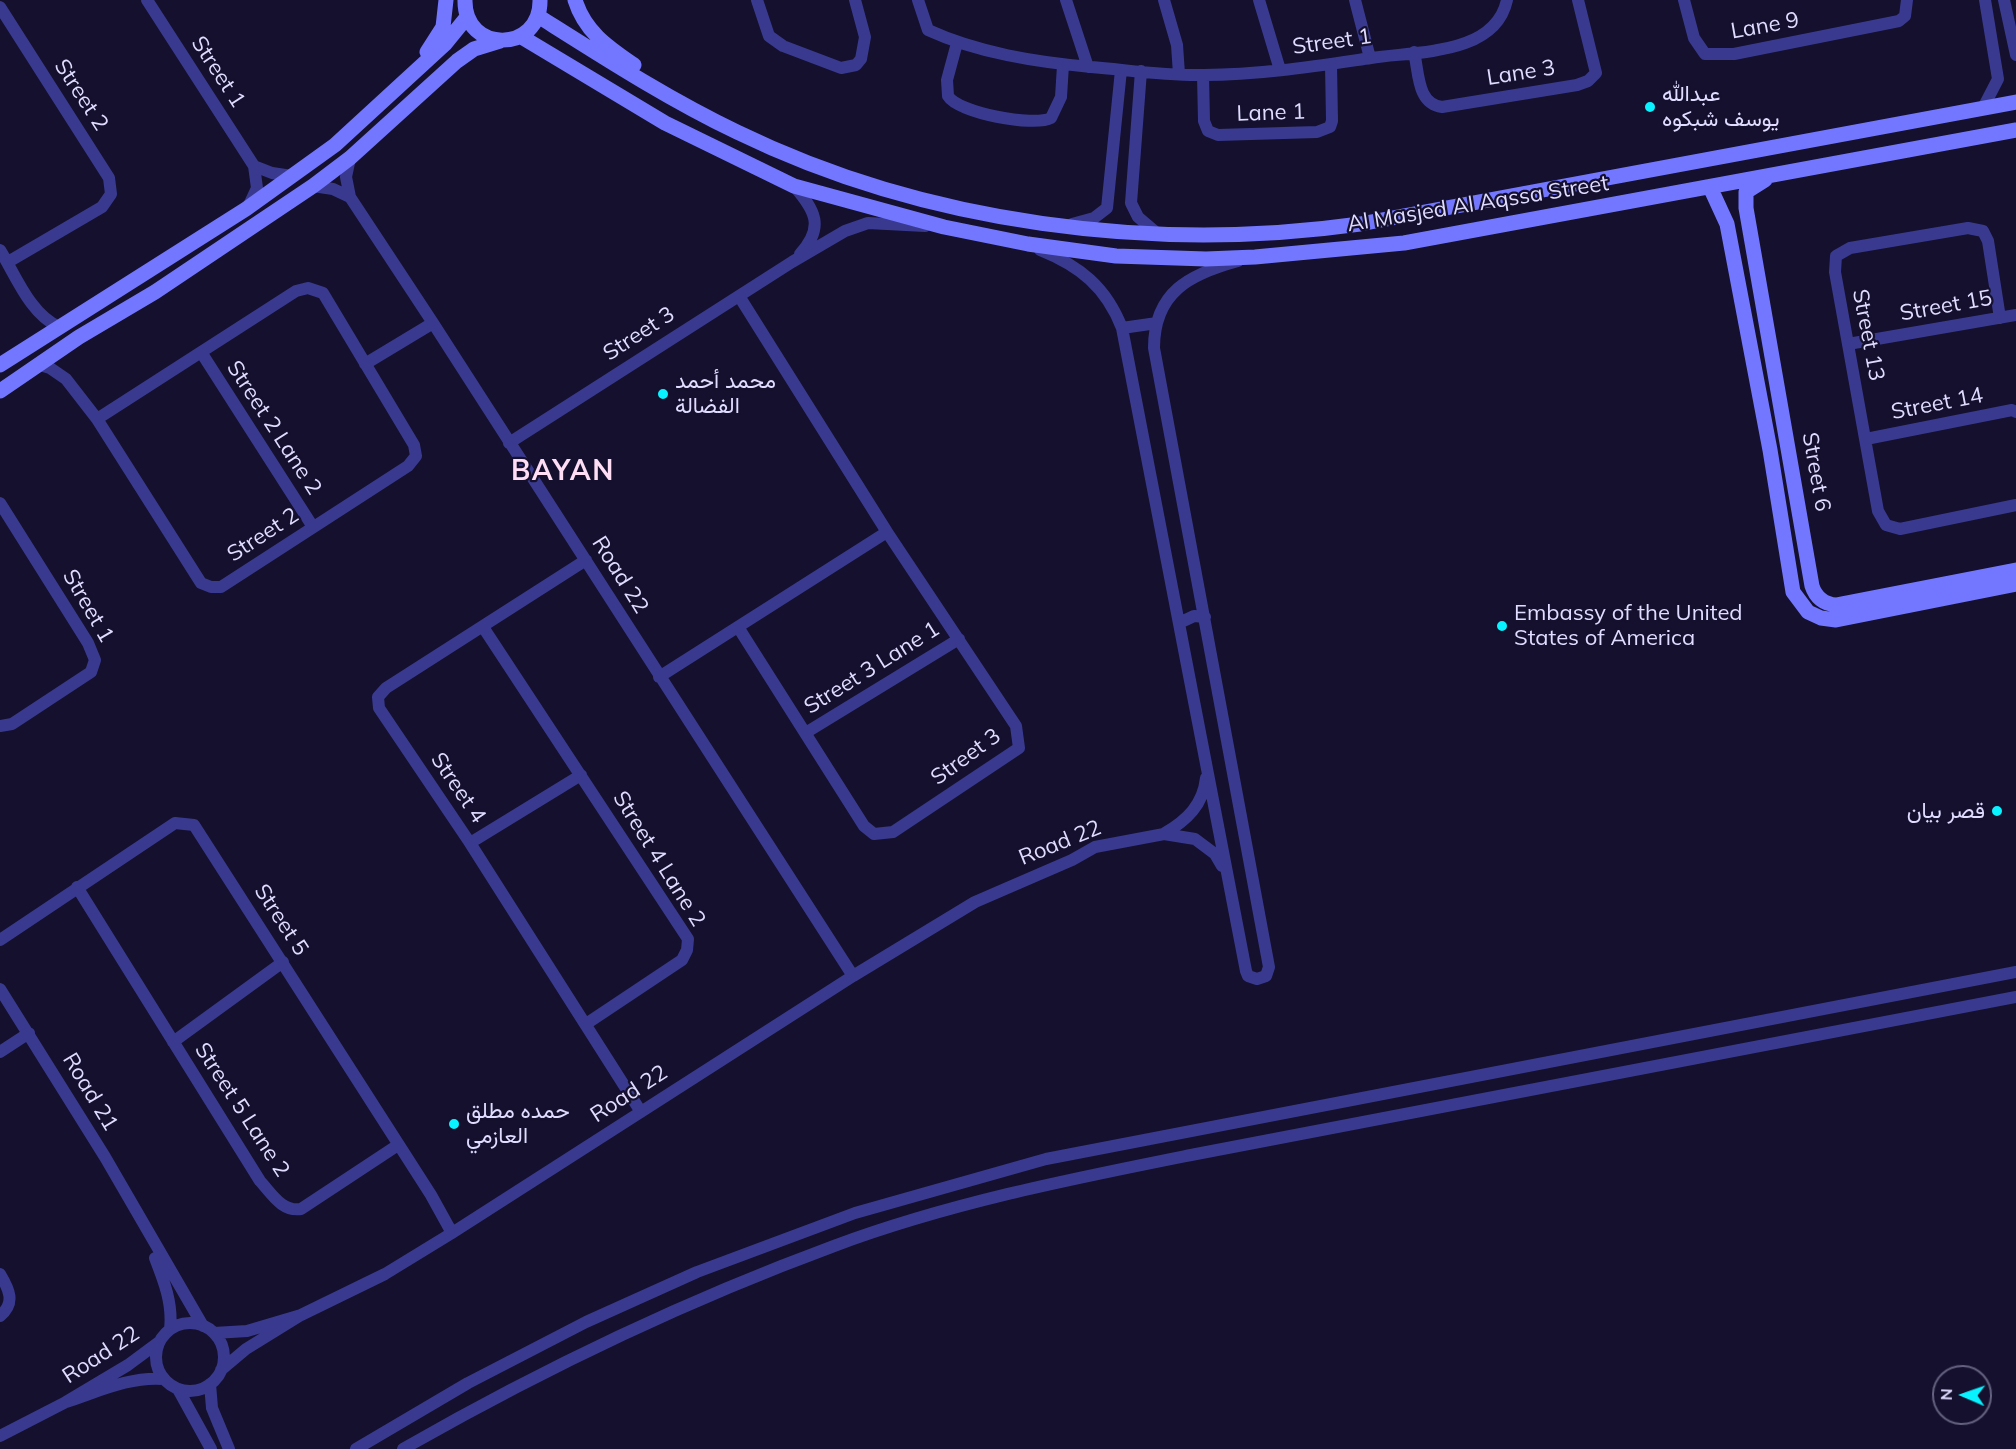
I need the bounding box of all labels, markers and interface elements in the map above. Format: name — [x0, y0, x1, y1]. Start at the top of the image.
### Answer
street label: Lane 9 — [1729, 7, 1801, 45]
street label: Street 1 — [1291, 23, 1373, 61]
street label: Street 1 — [185, 31, 251, 113]
street label: Street 2 — [48, 54, 114, 136]
street label: Lane 3 — [1485, 55, 1557, 91]
place label: عبدالله يوسف شبكوه — [1662, 81, 1780, 132]
street label: Lane 1 — [1236, 99, 1306, 127]
marker: عبدالله يوسف شبكوه — [1643, 100, 1657, 114]
street label: Al Masjed Al Aqssa Street — [1345, 170, 1611, 238]
street label: Street 15 — [1898, 285, 1994, 327]
street label: Street 13 — [1846, 287, 1890, 383]
street label: Street 3 — [598, 301, 680, 367]
street label: Street 2 Lane 2 — [221, 356, 327, 500]
place label: محمد أحمد الفضالة — [675, 368, 776, 420]
street label: Street 14 — [1889, 382, 1985, 426]
marker: محمد أحمد الفضالة — [656, 387, 670, 401]
street label: Street 6 — [1796, 430, 1836, 514]
district label: BAYAN — [511, 455, 615, 489]
street label: Street 2 — [222, 502, 304, 568]
street label: Road 22 — [586, 532, 654, 618]
street label: Street 1 — [57, 565, 119, 647]
place label: Embassy of the United States of America — [1514, 600, 1743, 652]
street label: Street 3 Lane 1 — [799, 616, 945, 720]
marker: Embassy of the United States of America — [1495, 619, 1509, 633]
street label: Street 3 — [926, 723, 1006, 791]
street label: Street 4 — [425, 748, 491, 828]
street label: Street 4 Lane 2 — [607, 786, 711, 932]
place label: قصر بيان — [1907, 798, 1985, 824]
marker: قصر بيان — [1990, 804, 2004, 818]
street label: Road 22 — [1015, 815, 1105, 871]
street label: Street 5 — [248, 879, 314, 961]
street label: Street 5 Lane 2 — [189, 1038, 295, 1182]
street label: Road 21 — [57, 1048, 123, 1136]
street label: Road 22 — [586, 1059, 672, 1129]
place label: حمده مطلق العازمي — [466, 1098, 570, 1150]
marker: حمده مطلق العازمي — [447, 1117, 461, 1131]
street label: Road 22 — [58, 1320, 144, 1390]
north arrow — [1932, 1365, 1992, 1425]
text: N — [1936, 1388, 1956, 1401]

